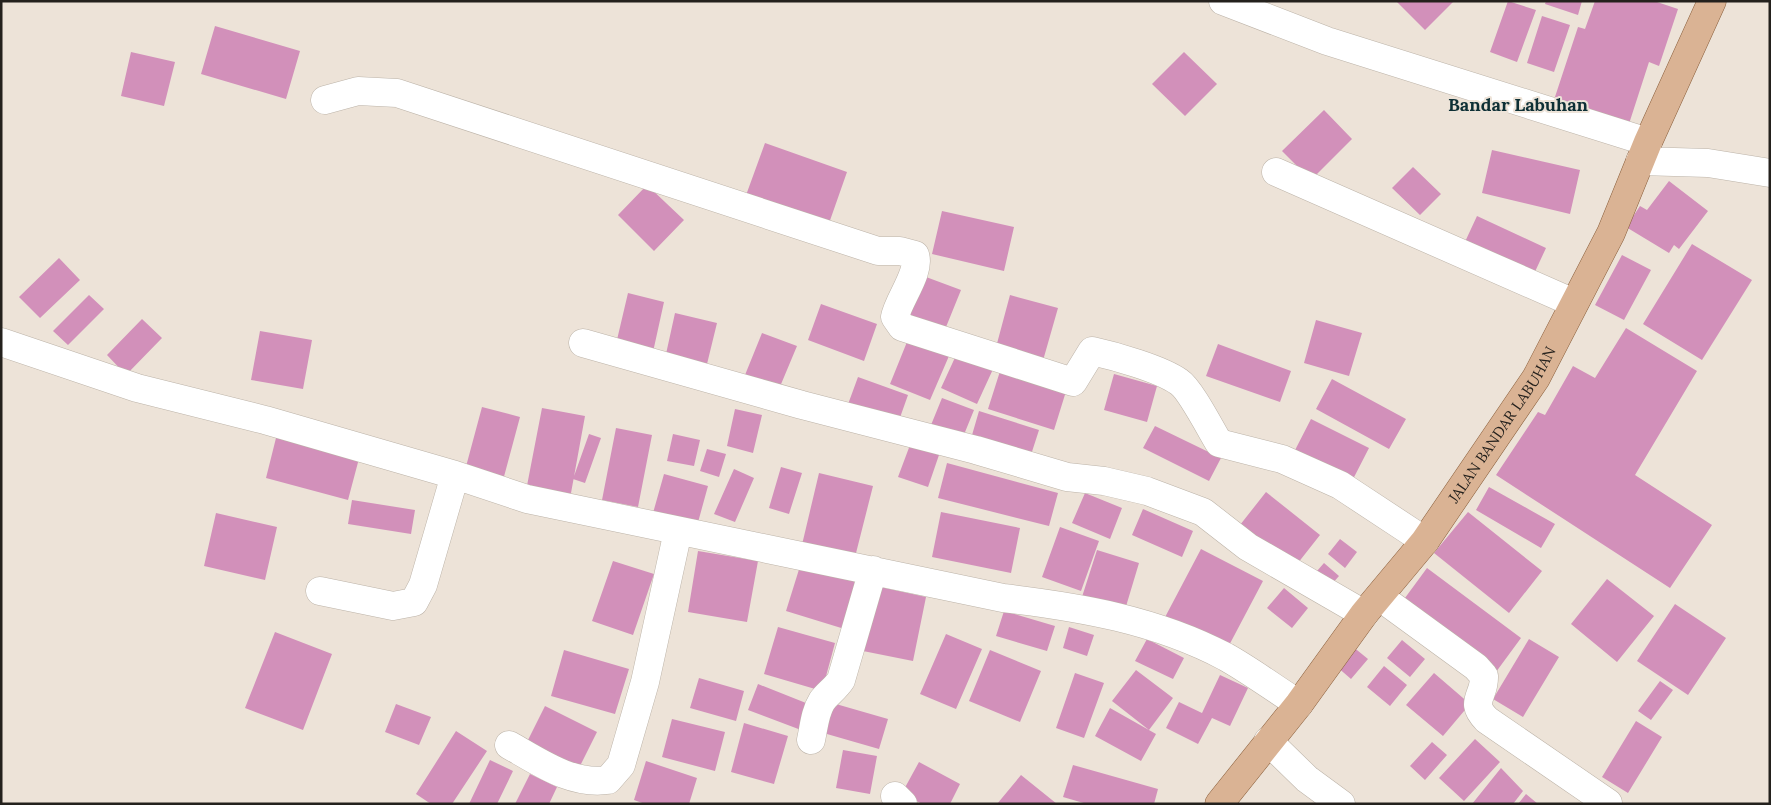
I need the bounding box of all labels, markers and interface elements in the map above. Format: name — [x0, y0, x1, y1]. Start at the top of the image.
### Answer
district label: Bandar Labuhan — [1448, 93, 1589, 116]
street label: JALAN BANDAR LABUHAN — [1443, 343, 1560, 507]

